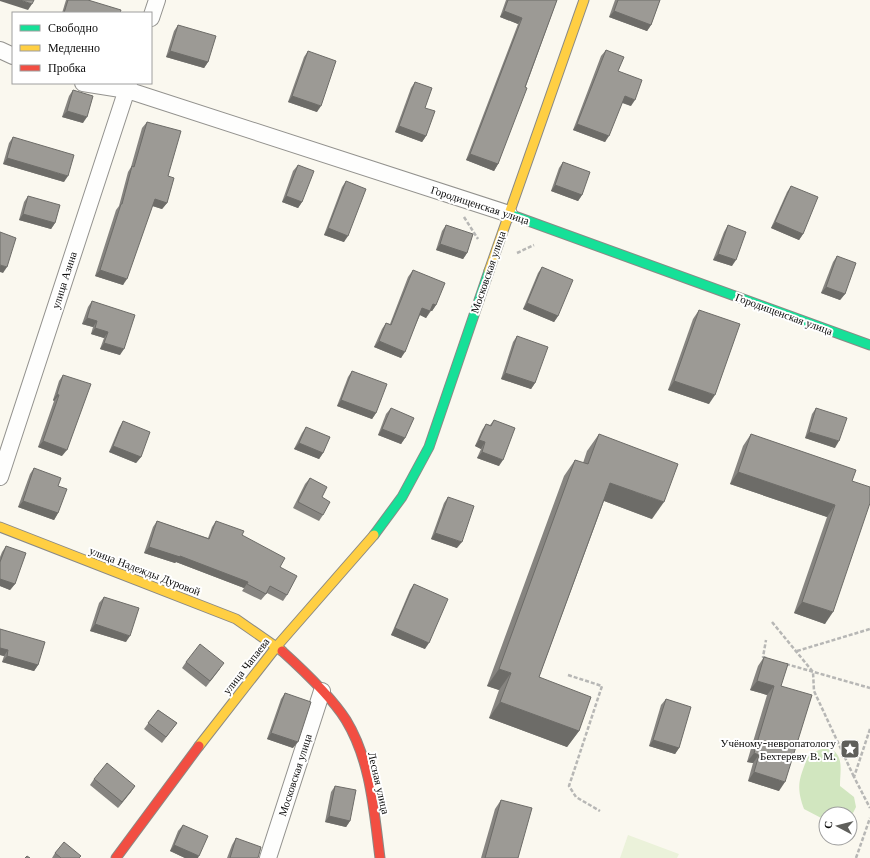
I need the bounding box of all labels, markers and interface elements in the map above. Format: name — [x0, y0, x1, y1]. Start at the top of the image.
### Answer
legend — [12, 12, 152, 84]
text: Свободно — [48, 20, 98, 35]
text: Медленно — [48, 40, 100, 55]
text: Пробка — [48, 60, 86, 75]
street label: Городищенская улица — [429, 182, 531, 228]
street label: Московская улица — [467, 229, 509, 315]
street label: улица Азина — [48, 250, 80, 310]
street label: Городищенская улица — [733, 290, 835, 338]
street label: улица Надежды Дуровой — [87, 543, 203, 599]
street label: улица Чапаева — [220, 635, 272, 697]
street label: Московская улица — [275, 732, 315, 818]
place label: Учёному-невропатологу Бехтереву В. М. — [721, 736, 836, 763]
place icon: Учёному-невропатологу Бехтереву В. М. — [839, 738, 861, 760]
street label: Лесная улица — [365, 750, 393, 816]
north arrow — [818, 806, 858, 846]
text: С — [821, 820, 836, 830]

